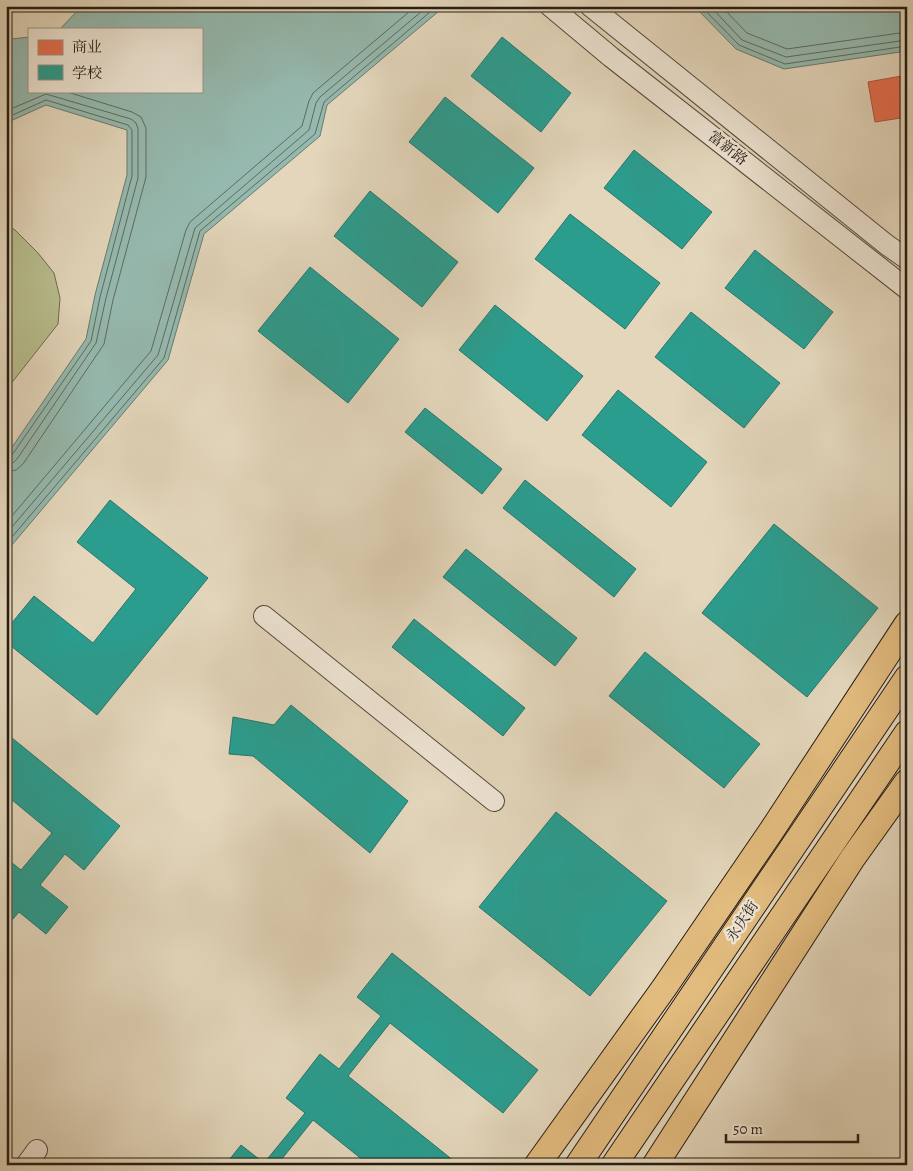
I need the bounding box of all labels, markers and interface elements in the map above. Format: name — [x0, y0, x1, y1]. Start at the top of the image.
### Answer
legend — [28, 28, 202, 92]
text: 商业 — [72, 37, 102, 57]
text: 学校 — [72, 63, 102, 83]
street label: 富新路 — [704, 126, 752, 170]
street label: 永庆街 — [721, 897, 763, 945]
scale bar — [726, 1111, 858, 1143]
text: 50 m — [733, 1119, 763, 1139]

